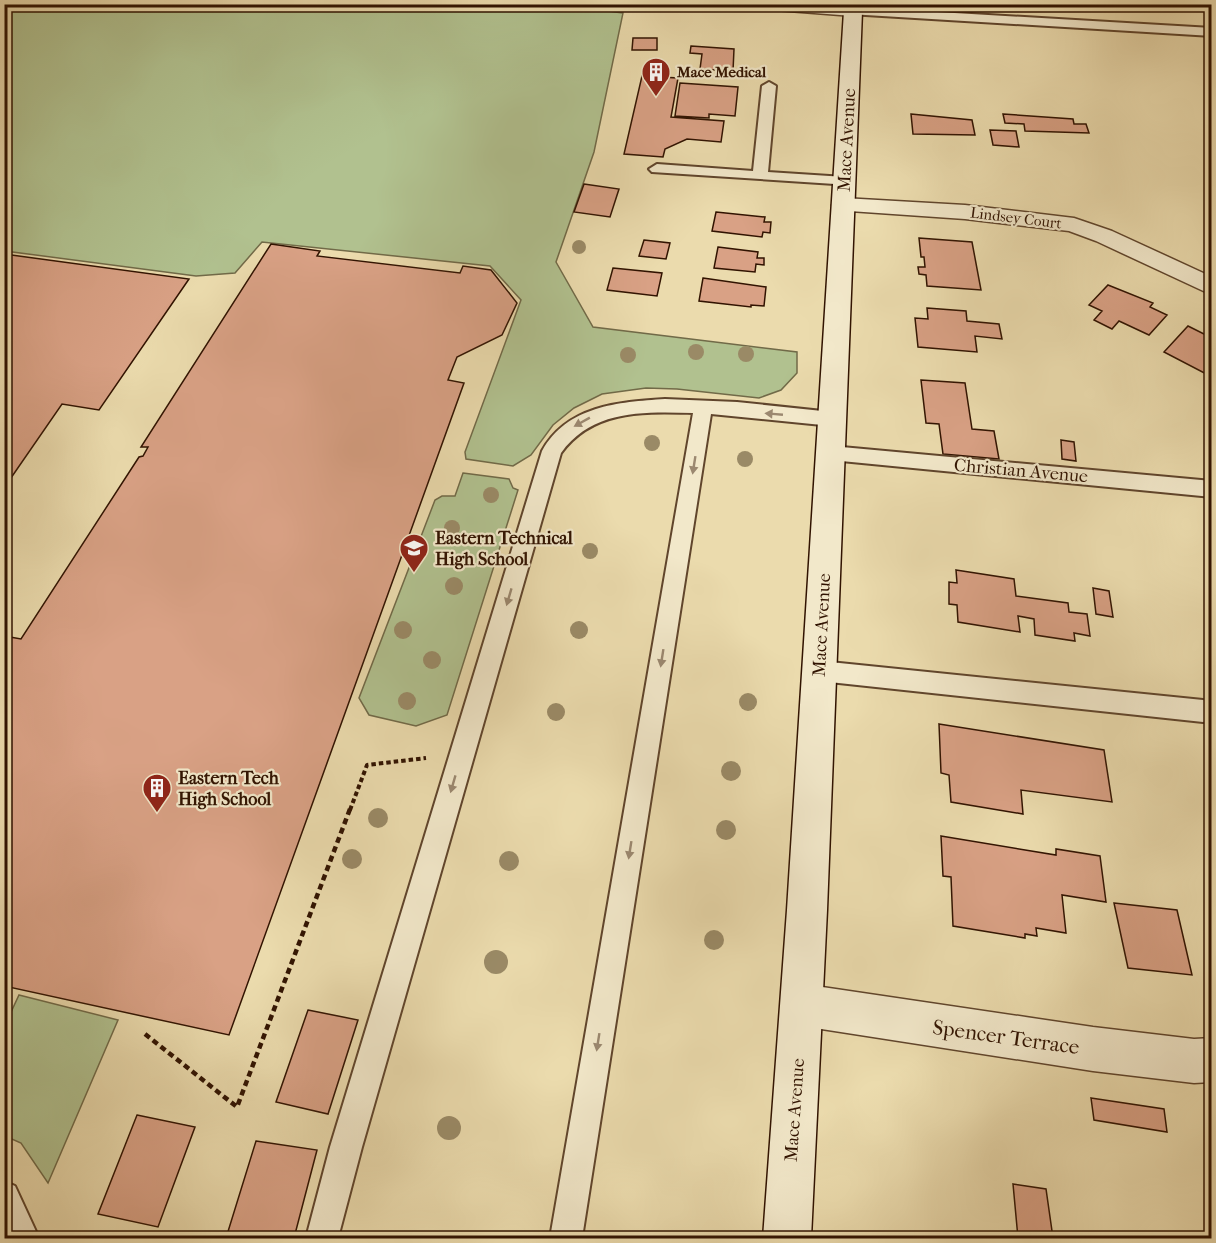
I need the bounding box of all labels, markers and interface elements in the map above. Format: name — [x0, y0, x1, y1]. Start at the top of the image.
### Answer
building icon: Mace Medical — [640, 56, 672, 98]
place label: Mace Medical — [676, 63, 767, 81]
street label: Mace Avenue — [834, 88, 860, 192]
street label: Lindsey Court — [969, 203, 1063, 233]
one-way arrow — [764, 409, 783, 418]
one-way arrow — [573, 417, 590, 427]
street label: Christian Avenue — [953, 455, 1089, 487]
one-way arrow — [689, 456, 698, 475]
place label: Eastern Technical High School — [435, 528, 574, 570]
school or university icon: Eastern Technical High School — [398, 532, 430, 574]
street label: Mace Avenue — [809, 573, 835, 677]
one-way arrow — [504, 588, 513, 606]
one-way arrow — [657, 648, 666, 667]
place label: Eastern Tech High School — [178, 768, 280, 810]
building icon: Eastern Tech High School — [141, 772, 173, 814]
one-way arrow — [448, 775, 457, 793]
one-way arrow — [626, 841, 635, 860]
street label: Spencer Terrace — [931, 1015, 1081, 1059]
one-way arrow — [594, 1033, 603, 1052]
street label: Mace Avenue — [781, 1058, 809, 1162]

